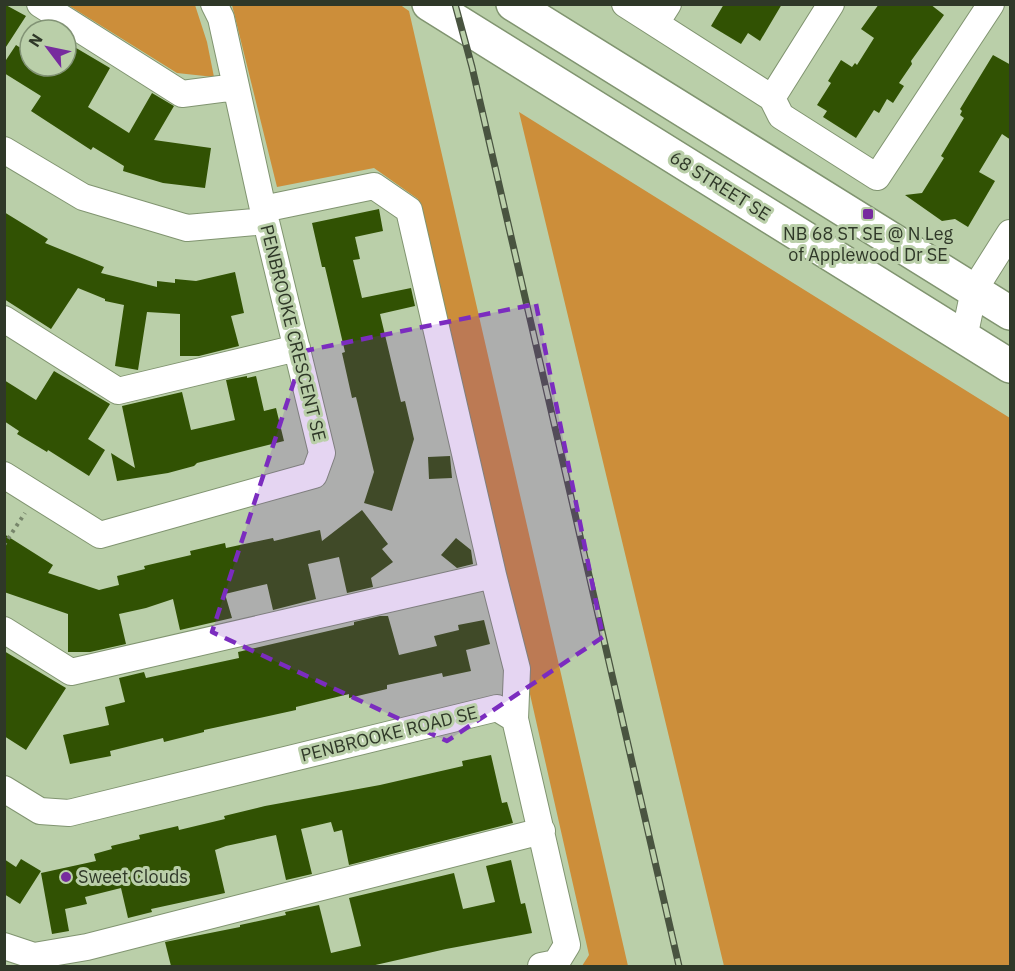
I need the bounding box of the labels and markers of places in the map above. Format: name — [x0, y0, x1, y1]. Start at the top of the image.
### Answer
marker: NB 68 ST SE @ N Leg of Applewood Dr SE — [861, 207, 875, 221]
place label: NB 68 ST SE @ N Leg of Applewood Dr SE — [783, 222, 954, 266]
place label: Sweet Clouds — [78, 865, 188, 888]
marker: Sweet Clouds — [59, 870, 73, 884]

